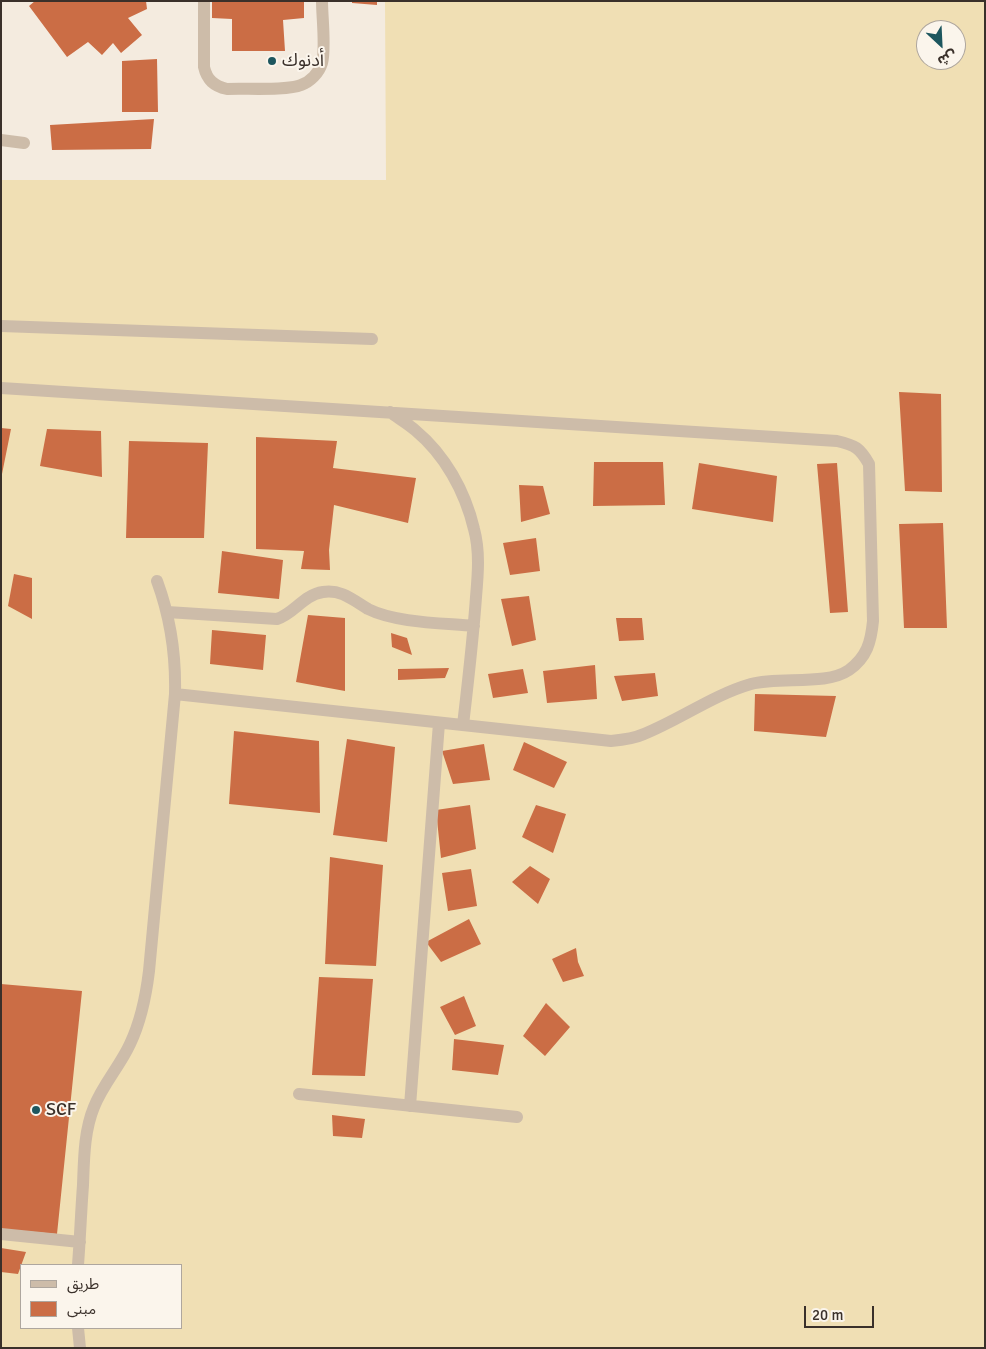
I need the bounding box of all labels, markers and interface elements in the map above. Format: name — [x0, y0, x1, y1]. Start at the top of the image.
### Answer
north arrow — [916, 20, 966, 70]
text: ش — [935, 46, 959, 70]
place label: أدنوك — [282, 50, 324, 72]
marker: أدنوك — [266, 55, 278, 67]
place label: SCF — [46, 1099, 76, 1121]
marker: SCF — [30, 1104, 42, 1116]
legend — [20, 1264, 182, 1329]
text: طريق — [67, 1275, 99, 1293]
scale bar — [806, 1296, 876, 1328]
text: مبنى — [67, 1300, 96, 1318]
text: 20 m — [812, 1306, 843, 1324]

